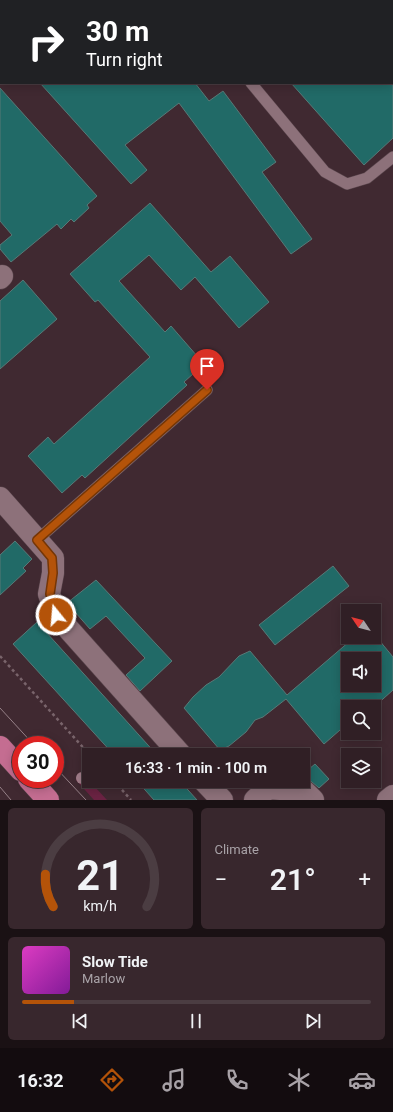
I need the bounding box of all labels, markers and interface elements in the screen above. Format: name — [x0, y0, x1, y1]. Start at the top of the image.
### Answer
text: 30 m — [86, 15, 149, 48]
icon: right — [20, 16, 72, 68]
text: Turn right — [86, 49, 163, 70]
pin — [190, 349, 224, 390]
icon: arrive — [196, 355, 218, 377]
position arrow — [35, 594, 77, 636]
north arrow — [341, 604, 381, 644]
map controls — [341, 604, 381, 788]
button: sound — [341, 652, 381, 692]
button: search — [341, 700, 381, 740]
speed limit sign: 30 — [12, 736, 64, 788]
button: layers — [341, 748, 381, 788]
text: 16:33 · 1 min · 100 m — [125, 759, 267, 777]
text: Climate — [215, 842, 259, 857]
text: 21 — [76, 850, 124, 899]
text: 21° — [270, 862, 316, 897]
text: − — [215, 867, 227, 892]
text: + — [359, 867, 371, 892]
text: km/h — [83, 897, 117, 913]
text: Slow Tide — [82, 953, 148, 971]
text: Marlow — [82, 971, 125, 986]
icon: previous — [69, 1010, 91, 1032]
icon: pause — [185, 1010, 207, 1032]
icon: next — [302, 1010, 324, 1032]
icon: directions — [98, 1066, 126, 1094]
icon: music — [160, 1066, 188, 1094]
icon: phone — [223, 1066, 251, 1094]
icon: climate — [285, 1066, 313, 1094]
icon: car — [348, 1066, 376, 1094]
text: 16:32 — [17, 1070, 64, 1091]

